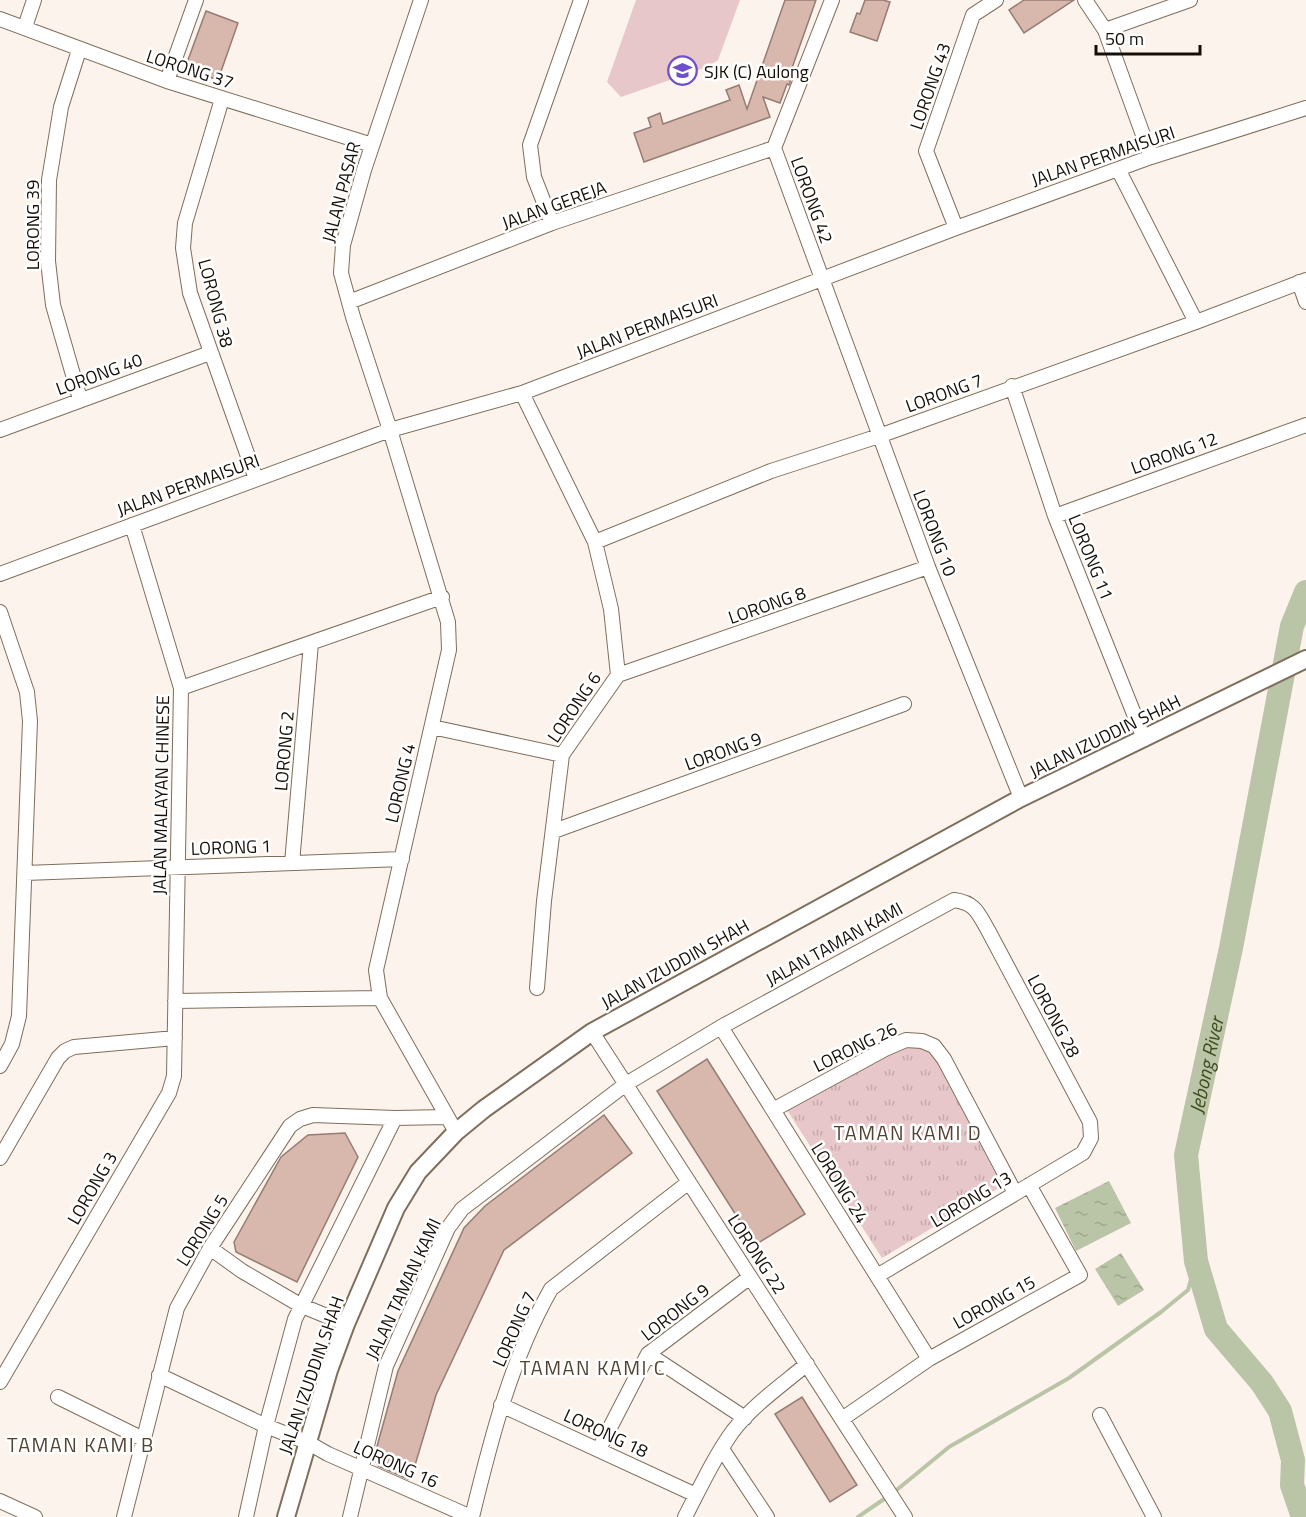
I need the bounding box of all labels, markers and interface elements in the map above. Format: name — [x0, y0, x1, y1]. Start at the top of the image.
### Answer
scale bar — [1096, 18, 1200, 56]
text: 50 m — [1105, 25, 1144, 52]
street label: LORONG 43 — [903, 39, 957, 133]
street label: LORONG 37 — [143, 42, 237, 96]
school or university icon: SJK (C) Aulong — [667, 55, 699, 87]
place label: SJK (C) Aulong — [704, 58, 809, 85]
street label: JALAN PERMAISURI — [1028, 119, 1178, 193]
street label: JALAN PASAR — [315, 139, 367, 245]
street label: LORONG 42 — [784, 153, 840, 247]
street label: JALAN GEREJA — [498, 174, 610, 236]
street label: LORONG 39 — [19, 180, 46, 270]
street label: LORONG 38 — [191, 256, 241, 350]
street label: JALAN PERMAISURI — [572, 286, 722, 366]
street label: LORONG 40 — [52, 346, 146, 402]
street label: LORONG 7 — [902, 367, 986, 419]
street label: LORONG 12 — [1127, 425, 1221, 481]
street label: JALAN PERMAISURI — [113, 447, 263, 523]
street label: LORONG 10 — [906, 486, 964, 580]
street label: LORONG 11 — [1062, 510, 1120, 604]
street label: LORONG 8 — [725, 579, 809, 631]
street label: LORONG 6 — [540, 666, 608, 748]
street label: JALAN IZUDDIN SHAH — [1025, 688, 1185, 784]
street label: JALAN MALAYAN CHINESE — [146, 695, 176, 895]
street label: LORONG 2 — [267, 710, 301, 792]
street label: LORONG 9 — [681, 725, 765, 777]
street label: LORONG 4 — [378, 741, 422, 825]
street label: LORONG 1 — [190, 832, 272, 862]
street label: JALAN TAMAN KAMI — [760, 895, 908, 993]
street label: JALAN IZUDDIN SHAH — [596, 912, 754, 1016]
street label: LORONG 28 — [1021, 970, 1087, 1062]
water label: Jebong River — [1180, 1011, 1232, 1116]
street label: LORONG 26 — [808, 1015, 902, 1079]
district label: TAMAN KAMI D — [834, 1117, 982, 1148]
street label: LORONG 24 — [805, 1137, 875, 1229]
street label: LORONG 3 — [60, 1146, 124, 1230]
street label: LORONG 13 — [925, 1164, 1017, 1234]
street label: LORONG 5 — [169, 1189, 235, 1271]
street label: LORONG 22 — [721, 1209, 793, 1299]
street label: JALAN TAMAN KAMI — [358, 1214, 448, 1364]
street label: LORONG 15 — [948, 1268, 1040, 1336]
street label: LORONG 9 — [635, 1277, 715, 1347]
street label: LORONG 7 — [485, 1287, 543, 1371]
street label: JALAN IZUDDIN SHAH — [271, 1292, 351, 1458]
district label: TAMAN KAMI C — [520, 1352, 666, 1383]
street label: LORONG 18 — [559, 1402, 653, 1464]
district label: TAMAN KAMI B — [7, 1429, 155, 1460]
street label: LORONG 16 — [349, 1433, 443, 1495]

